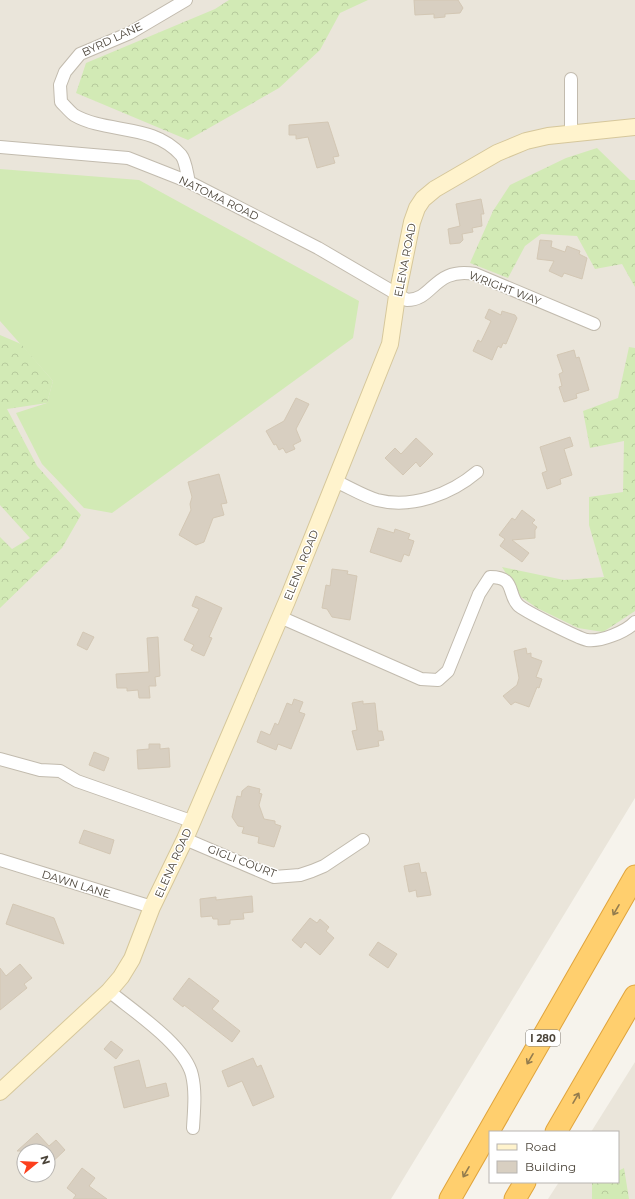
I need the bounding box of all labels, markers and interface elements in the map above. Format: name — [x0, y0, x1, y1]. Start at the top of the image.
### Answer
street label: BYRD LANE — [79, 19, 145, 59]
street label: NATOMA ROAD — [177, 173, 261, 223]
street label: ELENA ROAD — [391, 222, 419, 298]
street label: WRIGHT WAY — [467, 268, 543, 308]
street label: ELENA ROAD — [280, 528, 322, 602]
street label: ELENA ROAD — [151, 826, 195, 900]
street label: GIGLI COURT — [206, 841, 279, 881]
street label: DAWN LANE — [40, 867, 112, 901]
one-way arrow — [611, 904, 619, 916]
road number: I 280 — [526, 1030, 560, 1046]
one-way arrow — [526, 1053, 534, 1065]
one-way arrow — [572, 1092, 580, 1104]
legend — [489, 1131, 619, 1183]
text: Road — [525, 1139, 556, 1154]
north arrow — [16, 1143, 56, 1183]
text: N — [37, 1154, 54, 1166]
text: Building — [525, 1159, 576, 1174]
one-way arrow — [461, 1166, 469, 1178]

